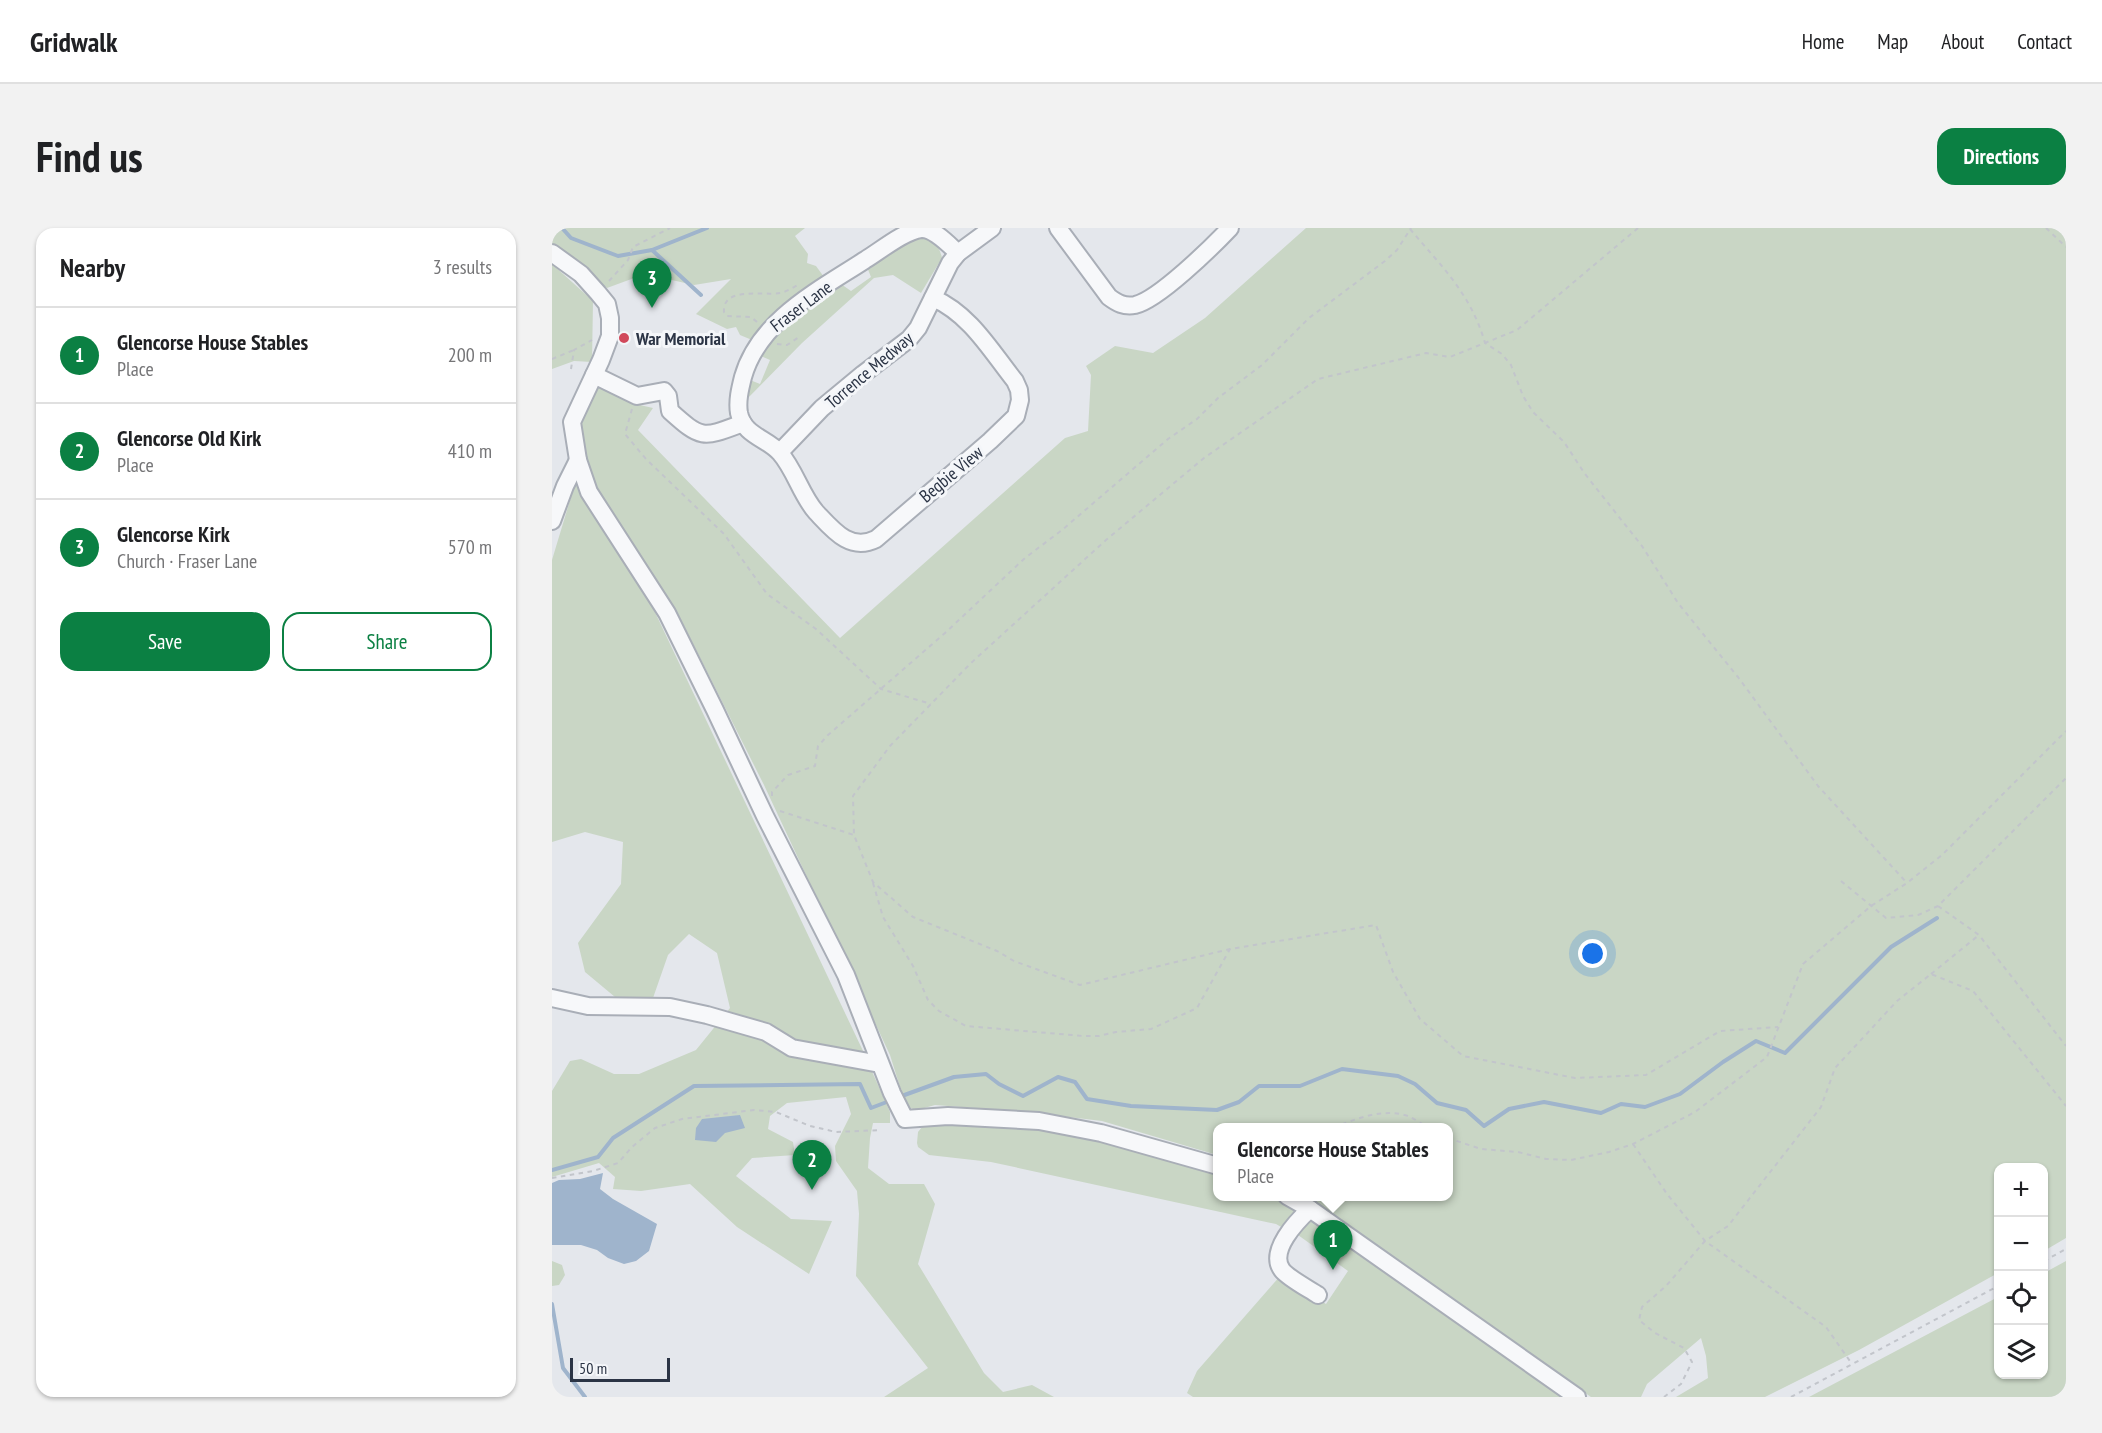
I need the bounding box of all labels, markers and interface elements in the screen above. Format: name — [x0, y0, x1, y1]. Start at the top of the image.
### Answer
text: Gridwalk — [30, 23, 118, 60]
text: Home — [1802, 28, 1844, 55]
text: Map — [1877, 28, 1908, 55]
text: About — [1941, 28, 1984, 55]
text: Contact — [2017, 28, 2072, 55]
button: Directions — [1937, 128, 2066, 185]
text: Find us — [36, 129, 143, 184]
text: Nearby — [60, 251, 125, 284]
text: 3 results — [433, 254, 492, 280]
pin: 3 — [632, 259, 672, 308]
street label: Fraser Lane — [765, 275, 837, 337]
street label: Torrence Medway — [820, 326, 918, 413]
place label: War Memorial — [635, 327, 726, 350]
text: Glencorse House Stables — [117, 328, 308, 356]
marker: War Memorial — [617, 331, 631, 345]
text: 1 — [75, 342, 84, 368]
text: 200 m — [448, 342, 492, 368]
text: Place — [117, 356, 154, 382]
text: Glencorse Old Kirk — [117, 424, 261, 452]
text: 2 — [75, 438, 84, 464]
text: 410 m — [448, 438, 492, 464]
street label: Begbie View — [914, 440, 988, 507]
text: Place — [117, 452, 154, 478]
text: Glencorse Kirk — [117, 520, 230, 548]
text: 3 — [75, 534, 84, 560]
text: 570 m — [448, 534, 492, 560]
text: Church · Fraser Lane — [117, 548, 257, 574]
button: Save — [60, 612, 270, 671]
button: Share — [282, 612, 492, 671]
your location — [1578, 939, 1607, 968]
popup — [1213, 1123, 1453, 1201]
text: Glencorse House Stables — [1237, 1135, 1429, 1163]
pin: 2 — [792, 1140, 832, 1190]
text: Place — [1237, 1163, 1274, 1189]
map controls — [1994, 1163, 2048, 1379]
button: + — [1994, 1163, 2048, 1217]
button: − — [1994, 1217, 2048, 1271]
pin: 1 — [1314, 1220, 1352, 1270]
button: locate — [1994, 1271, 2048, 1325]
button: layers — [1994, 1325, 2048, 1379]
scale bar — [570, 1355, 670, 1382]
text: 50 m — [579, 1358, 607, 1378]

